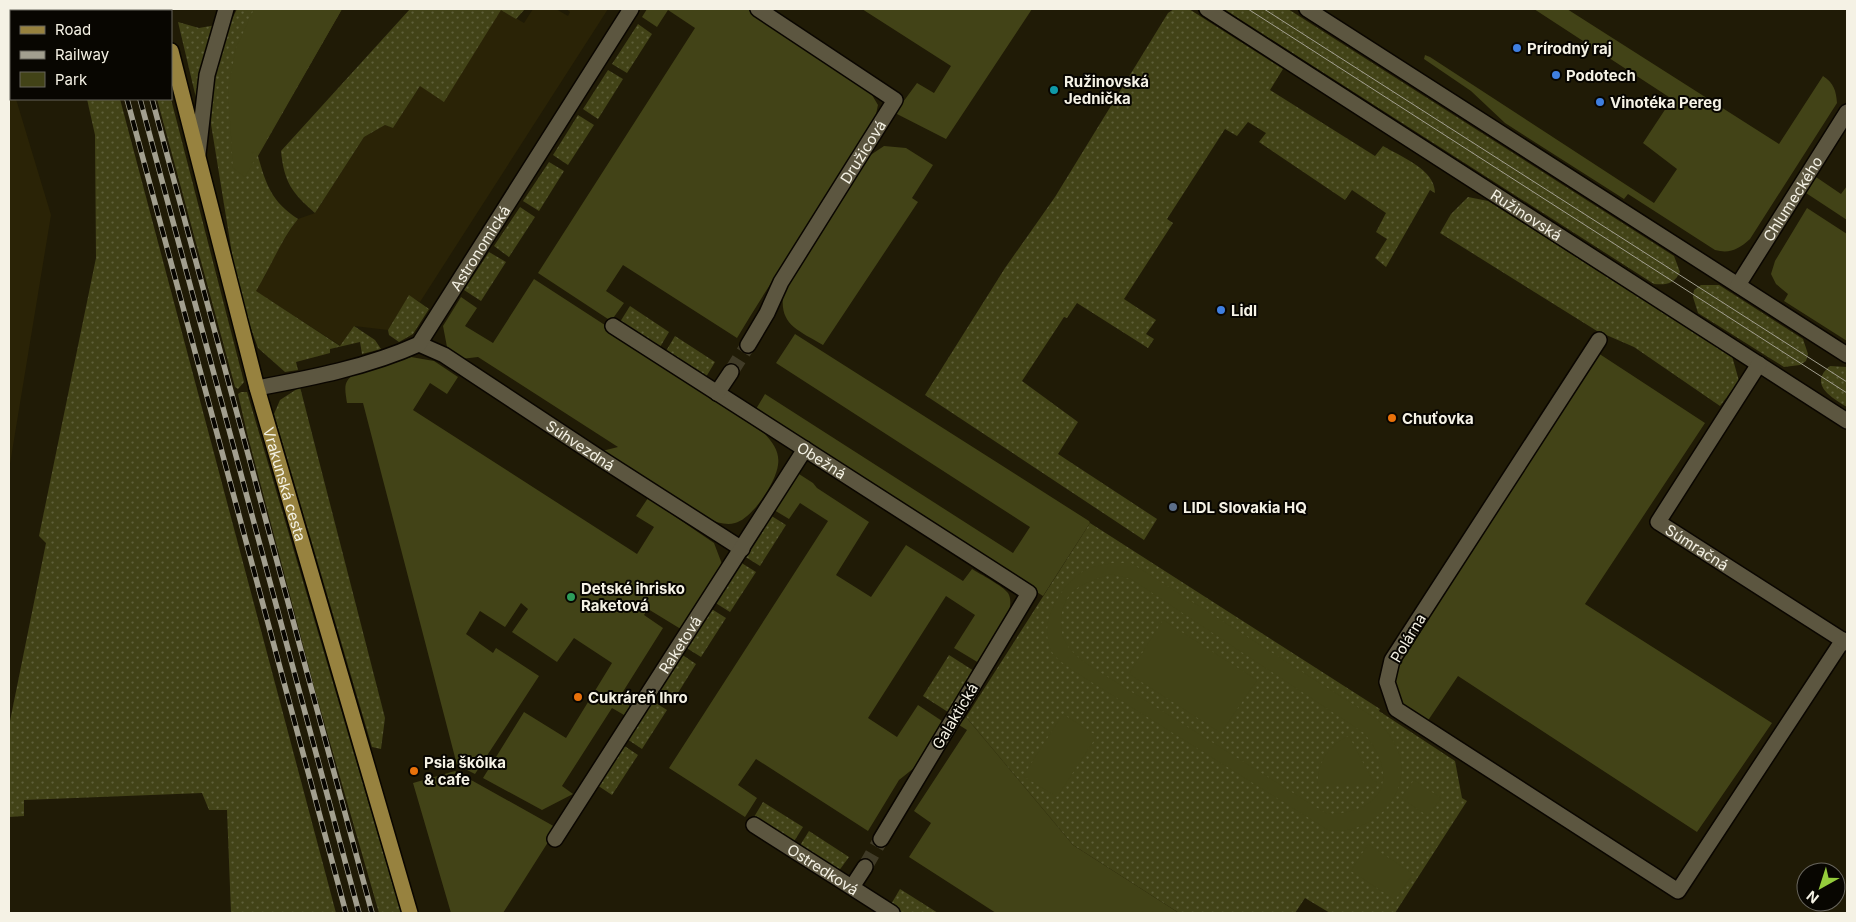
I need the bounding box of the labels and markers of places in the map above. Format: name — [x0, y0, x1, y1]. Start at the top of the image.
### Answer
place label: Prírodný raj — [1527, 39, 1612, 58]
marker: Prírodný raj — [1511, 42, 1523, 54]
place label: Podotech — [1566, 66, 1636, 85]
marker: Podotech — [1550, 69, 1562, 81]
place label: Ružinovská Jednička — [1064, 72, 1149, 108]
marker: Ružinovská Jednička — [1048, 84, 1060, 96]
place label: Vinotéka Pereg — [1610, 93, 1722, 112]
marker: Vinotéka Pereg — [1594, 96, 1606, 108]
place label: Lidl — [1231, 301, 1257, 320]
marker: Lidl — [1215, 304, 1227, 316]
place label: Chuťovka — [1402, 409, 1474, 428]
marker: Chuťovka — [1386, 412, 1398, 424]
place label: LIDL Slovakia HQ — [1183, 498, 1307, 517]
marker: LIDL Slovakia HQ — [1167, 501, 1179, 513]
place label: Detské ihrisko Raketová — [581, 579, 685, 615]
marker: Detské ihrisko Raketová — [565, 591, 577, 603]
place label: Cukráreň Ihro — [588, 688, 688, 707]
marker: Cukráreň Ihro — [572, 691, 584, 703]
place label: Psia škôlka & cafe — [424, 753, 506, 789]
marker: Psia škôlka & cafe — [408, 765, 420, 777]

